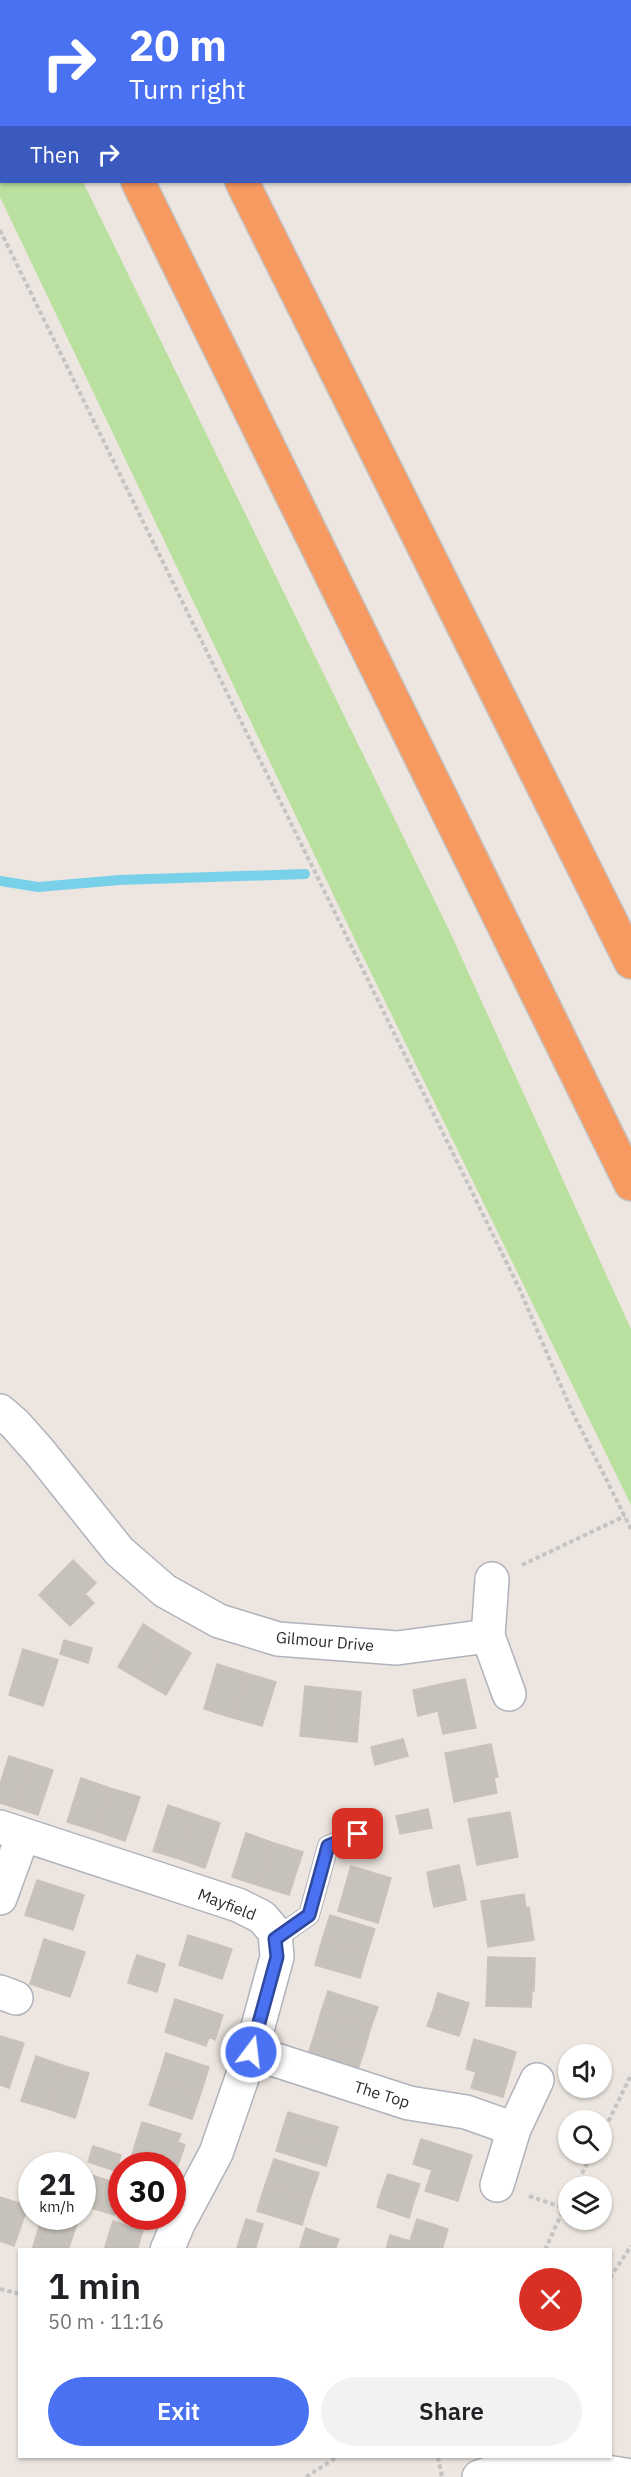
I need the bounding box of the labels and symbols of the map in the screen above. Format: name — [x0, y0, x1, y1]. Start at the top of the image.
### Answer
street label: Gilmour Drive — [275, 1627, 375, 1655]
pin — [332, 1808, 383, 1859]
street label: Mayfield — [195, 1884, 259, 1924]
position arrow — [219, 2020, 283, 2084]
street label: The Top — [352, 2076, 412, 2112]
speed limit sign: 30 — [108, 2152, 186, 2230]

